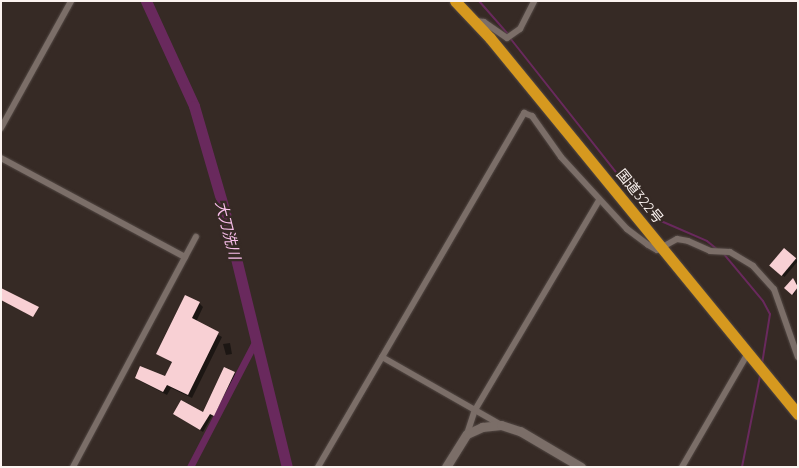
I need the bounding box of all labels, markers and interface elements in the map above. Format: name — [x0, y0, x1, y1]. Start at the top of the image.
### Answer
street label: 国道322号 — [613, 166, 667, 226]
water label: 大刀洗川 — [212, 199, 244, 261]

